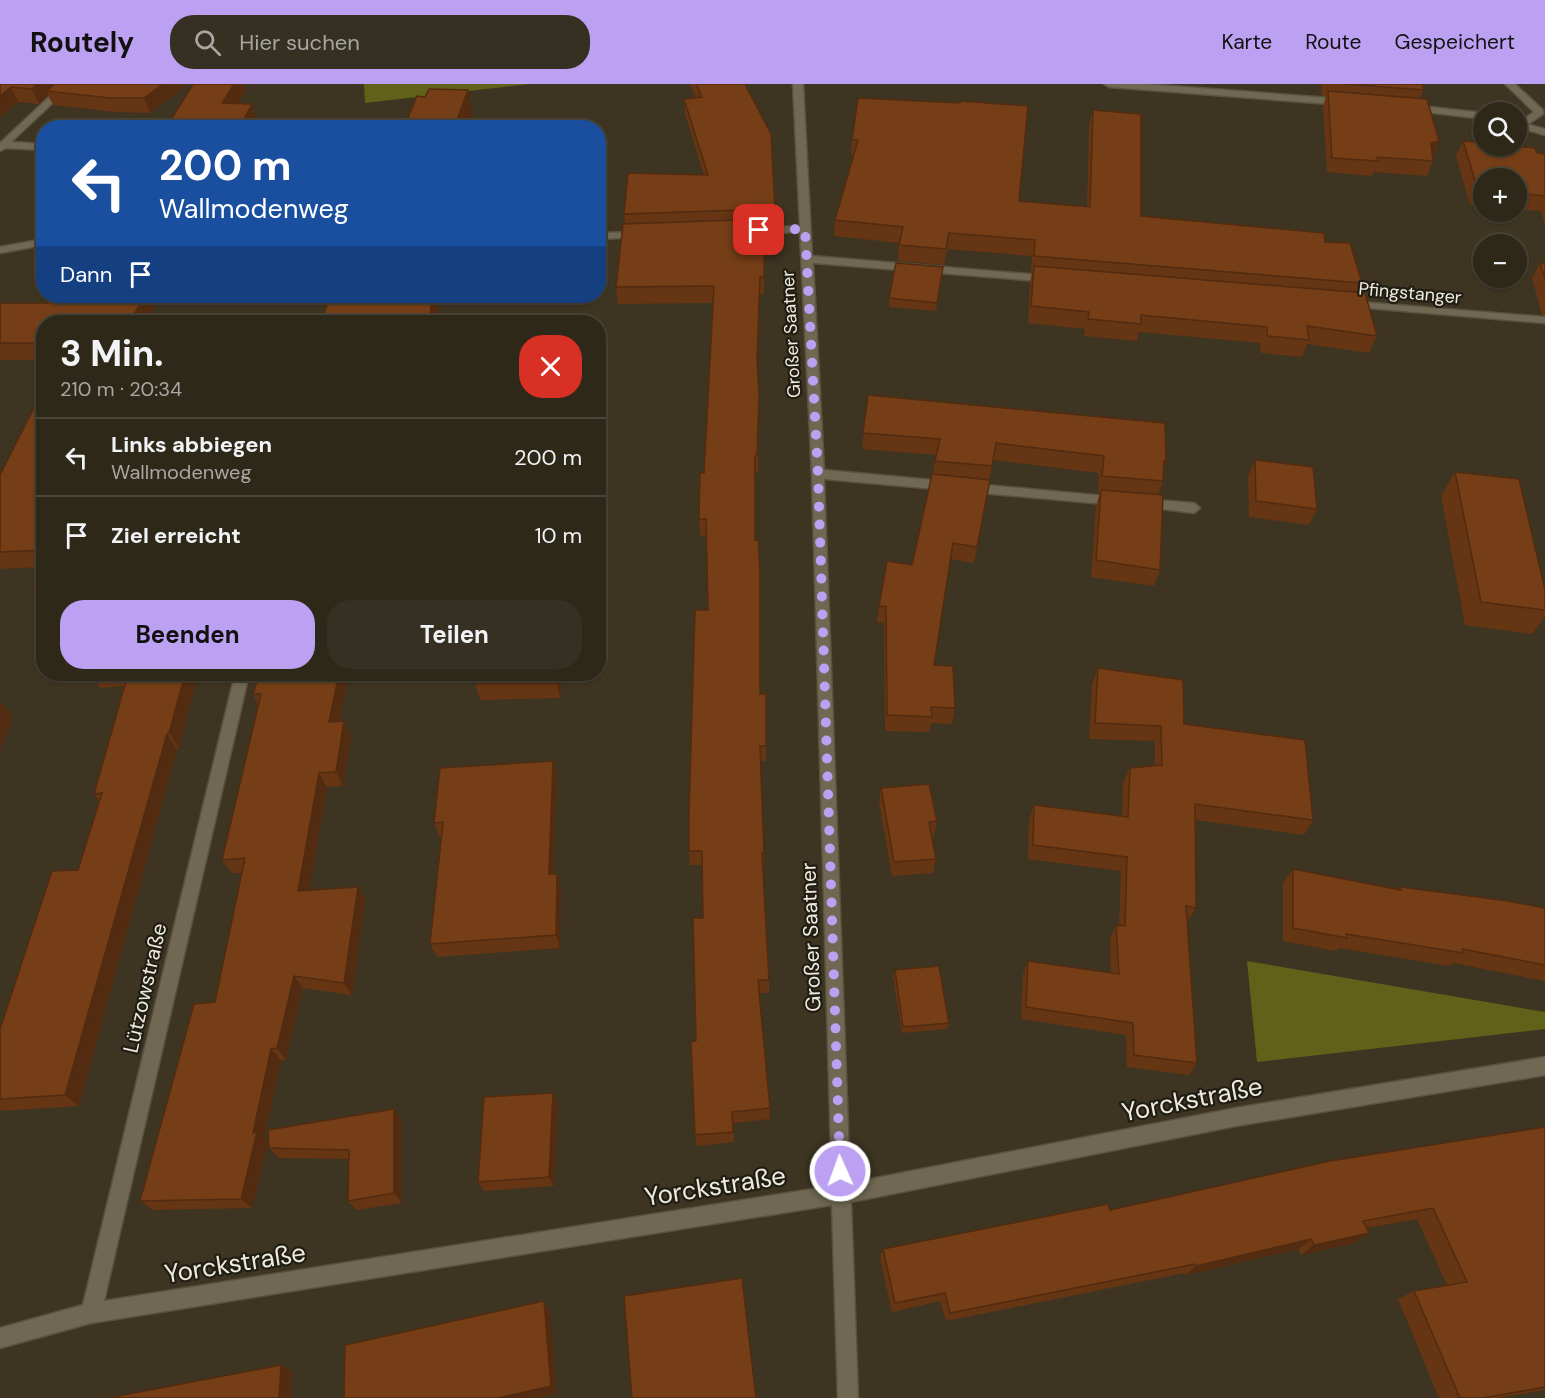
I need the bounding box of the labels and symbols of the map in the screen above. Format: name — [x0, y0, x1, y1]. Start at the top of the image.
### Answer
pin — [733, 204, 784, 255]
street label: Großer Saatner — [776, 269, 806, 399]
street label: Pfingstanger — [1357, 277, 1463, 309]
street label: Großer Saatner — [794, 862, 828, 1012]
street label: Lützowstraße — [117, 920, 174, 1055]
street label: Yorckstraße — [1119, 1069, 1265, 1129]
position arrow — [808, 1139, 872, 1203]
street label: Yorckstraße — [642, 1158, 788, 1214]
street label: Yorckstraße — [162, 1235, 308, 1291]

